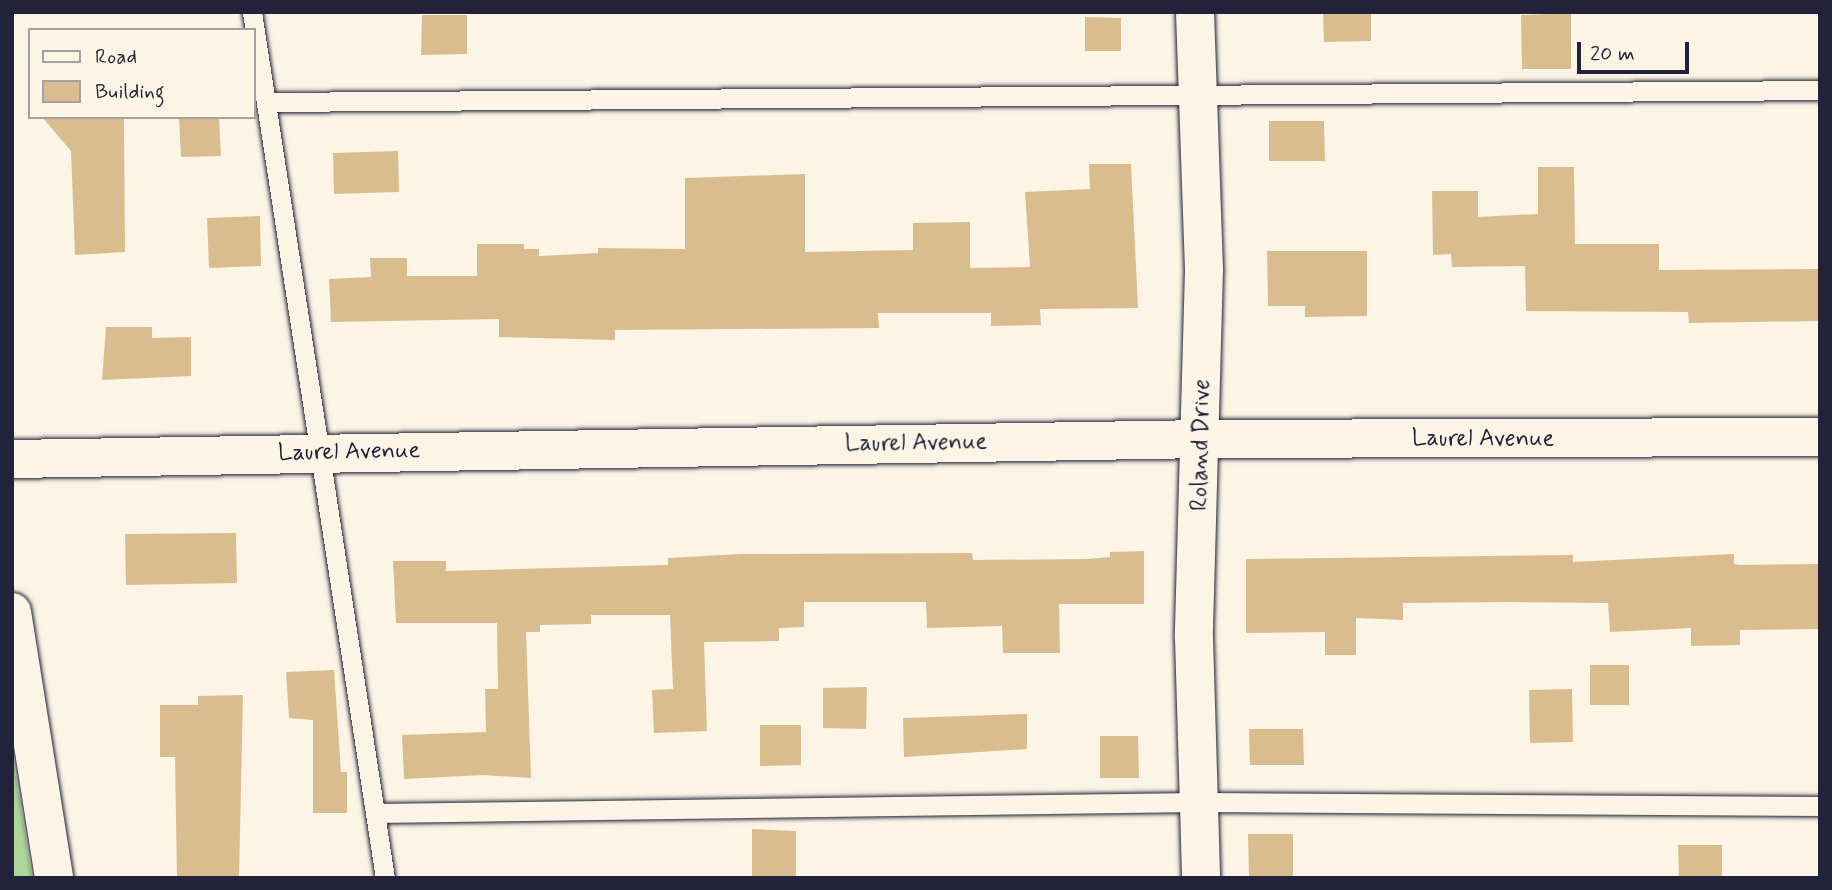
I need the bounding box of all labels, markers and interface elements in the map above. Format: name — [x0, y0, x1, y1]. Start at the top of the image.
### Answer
legend — [28, 28, 256, 119]
scale bar — [1580, 28, 1692, 72]
text: 20 m — [1590, 40, 1635, 68]
text: Road — [95, 43, 137, 71]
text: Building — [95, 78, 165, 106]
street label: Roland Drive — [1185, 379, 1217, 511]
street label: Laurel Avenue — [1412, 425, 1554, 453]
street label: Laurel Avenue — [845, 427, 987, 459]
street label: Laurel Avenue — [278, 436, 420, 468]

